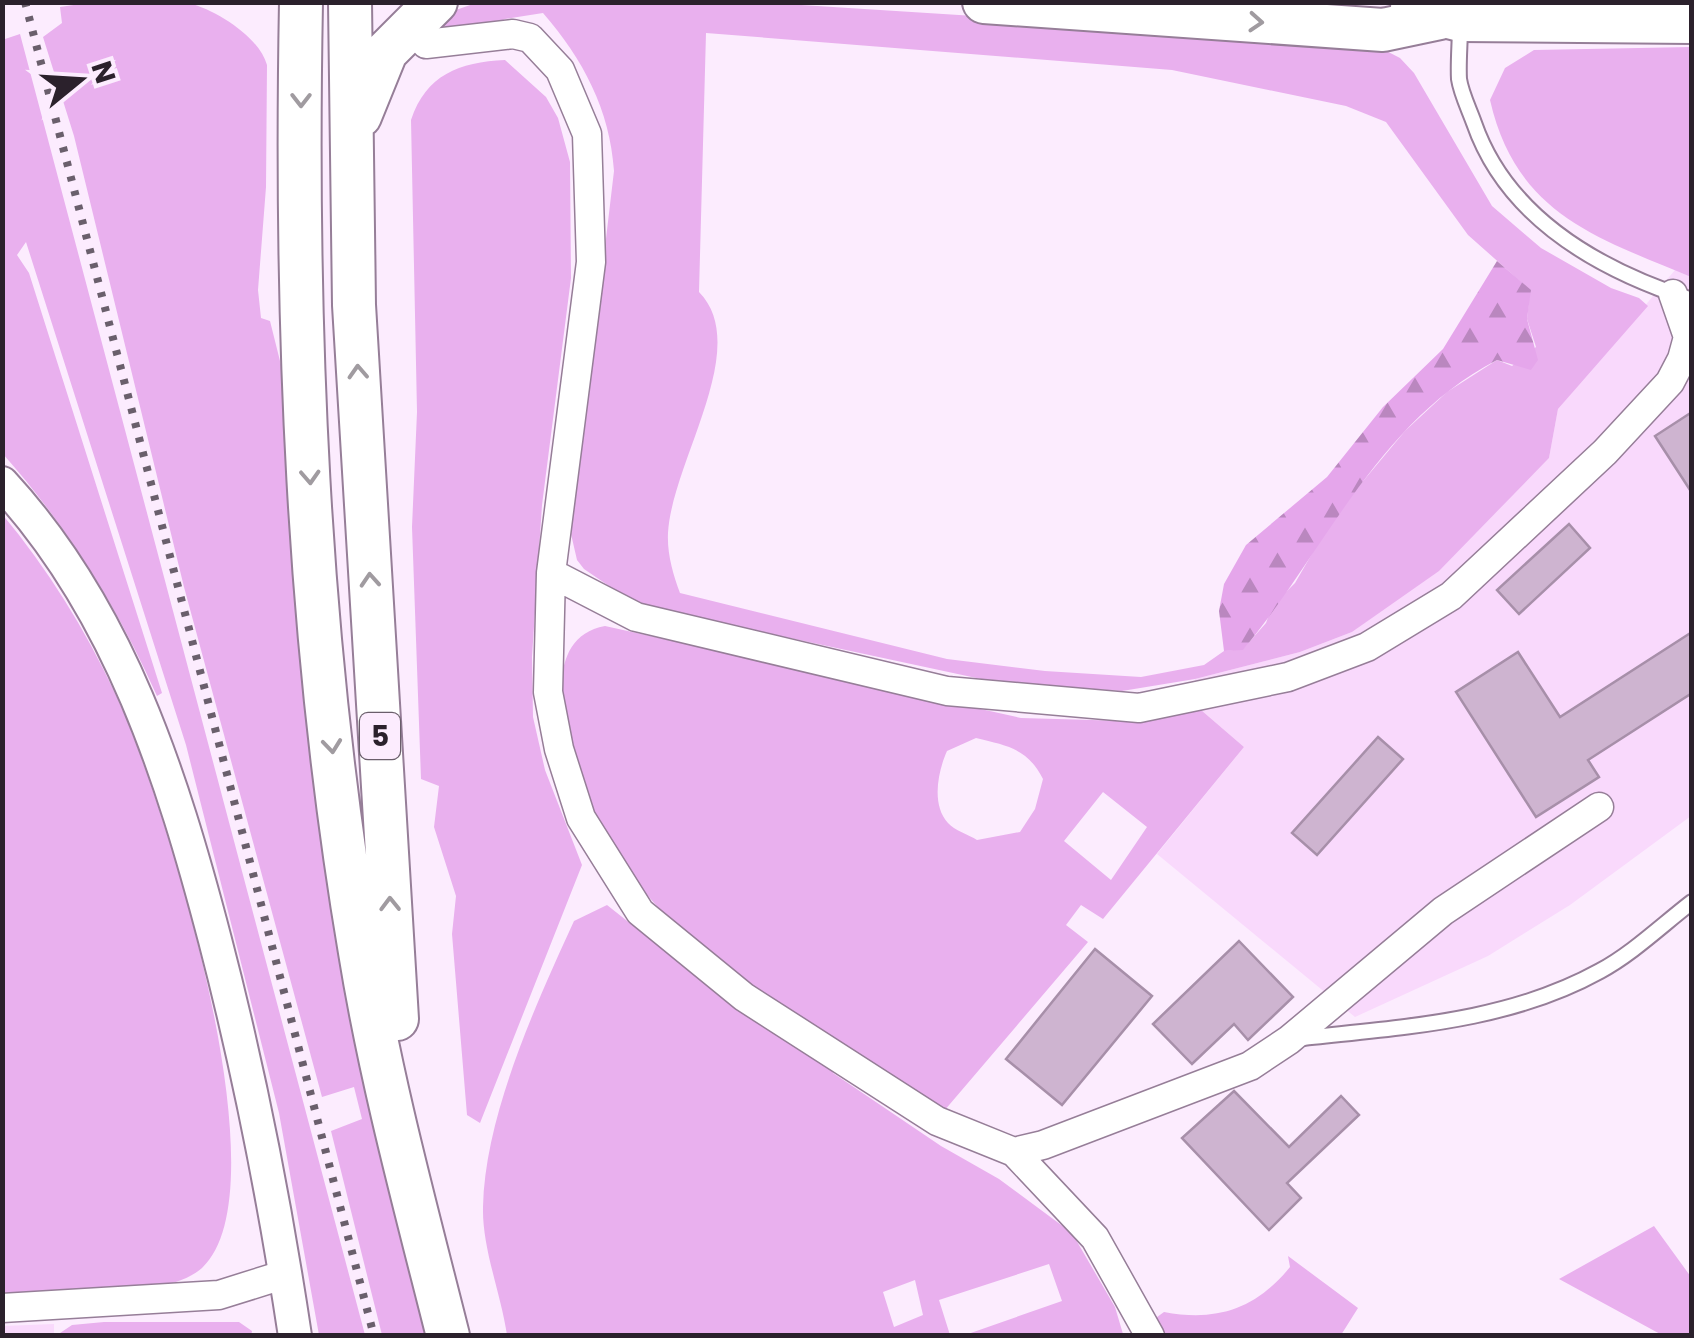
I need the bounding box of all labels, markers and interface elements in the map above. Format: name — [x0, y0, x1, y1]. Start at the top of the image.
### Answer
one-way arrow — [1248, 11, 1264, 32]
north arrow — [30, 30, 130, 130]
text: N — [82, 56, 125, 88]
one-way arrow — [290, 92, 312, 108]
one-way arrow — [348, 364, 369, 380]
one-way arrow — [299, 470, 320, 486]
one-way arrow — [360, 571, 381, 587]
road number: 5 — [360, 713, 400, 759]
one-way arrow — [320, 739, 342, 755]
one-way arrow — [379, 896, 400, 912]

